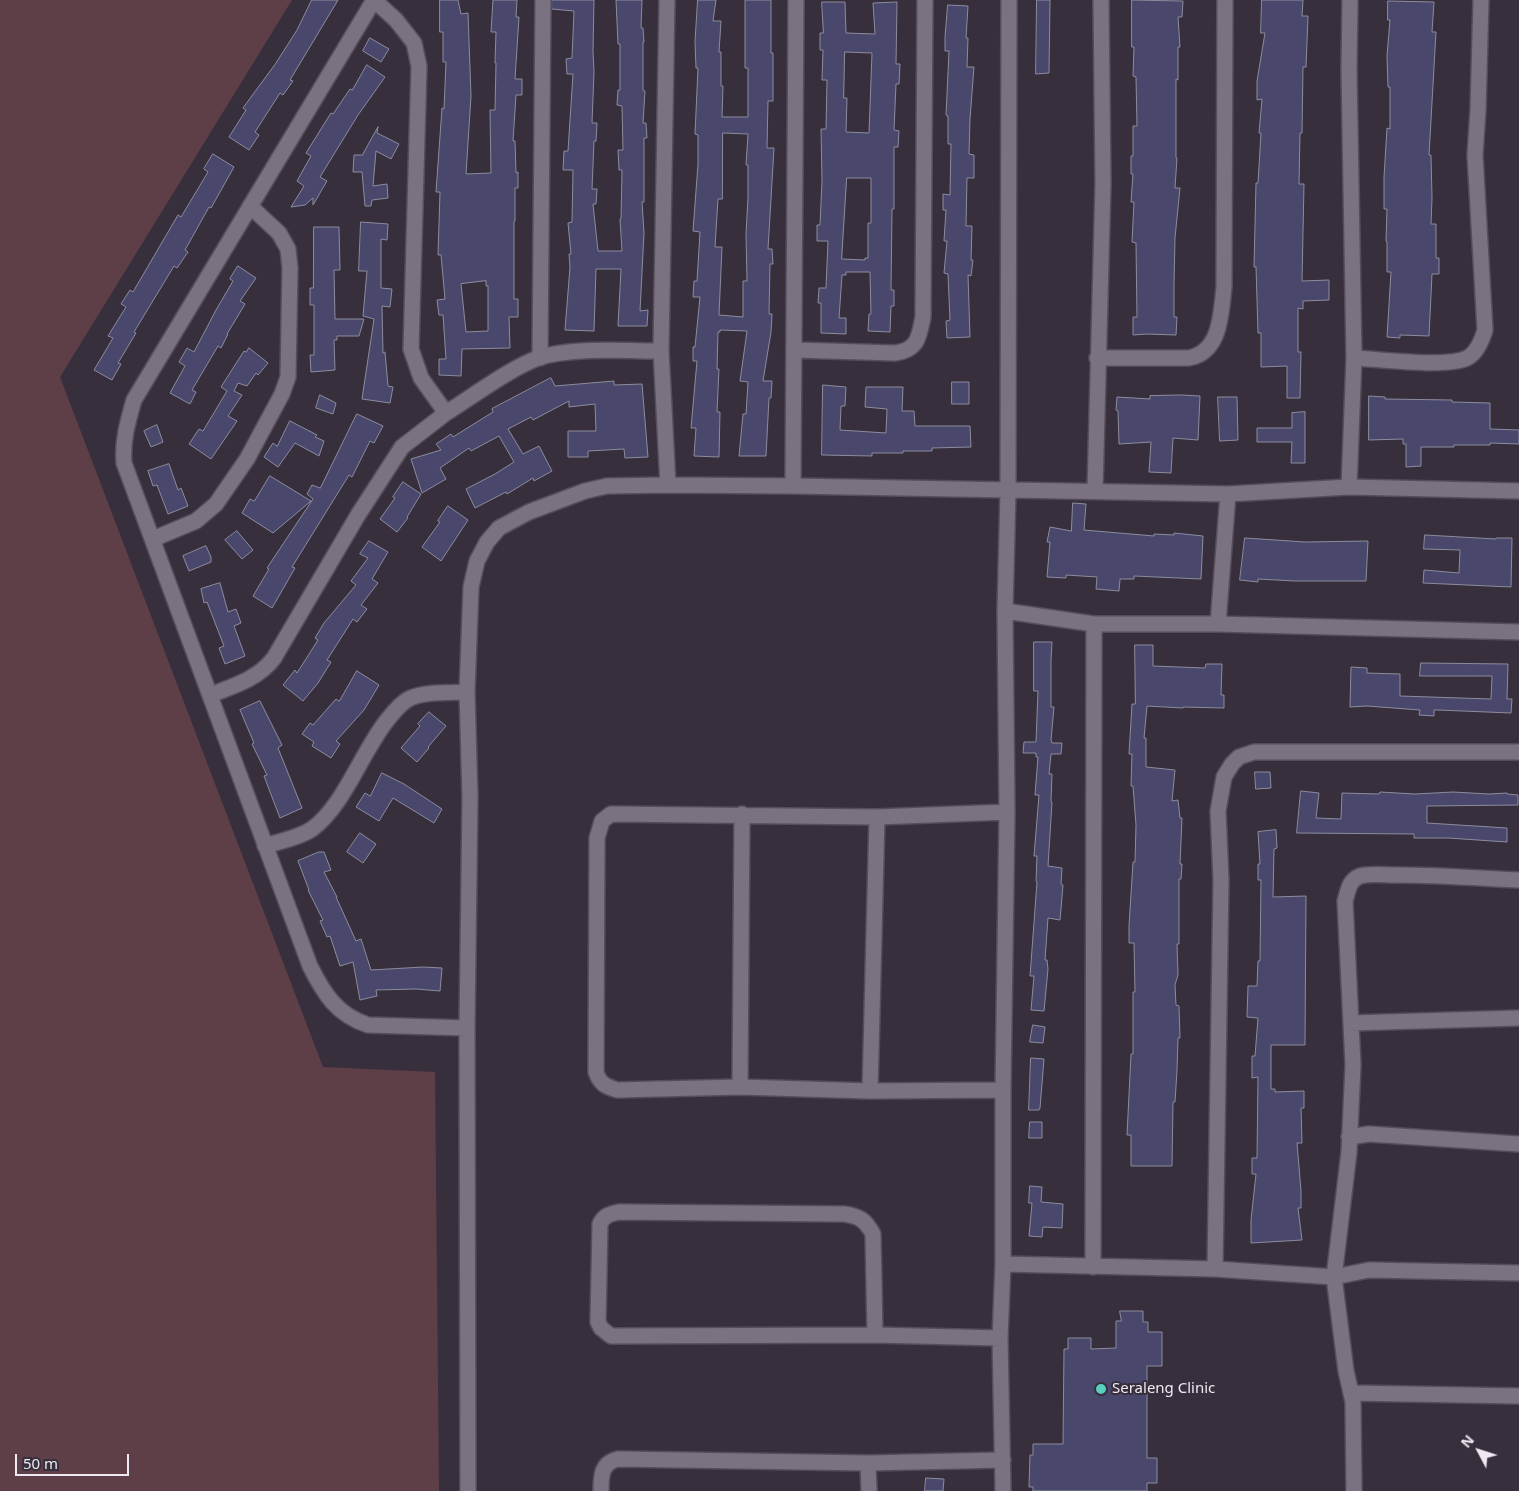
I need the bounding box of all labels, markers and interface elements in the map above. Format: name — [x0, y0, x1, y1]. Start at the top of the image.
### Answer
place label: Seraleng Clinic — [1112, 1380, 1215, 1398]
marker: Seraleng Clinic — [1094, 1382, 1108, 1396]
north arrow — [1454, 1426, 1504, 1476]
text: N — [1456, 1431, 1478, 1452]
scale bar — [18, 1444, 131, 1476]
text: 50 m — [23, 1453, 58, 1473]

